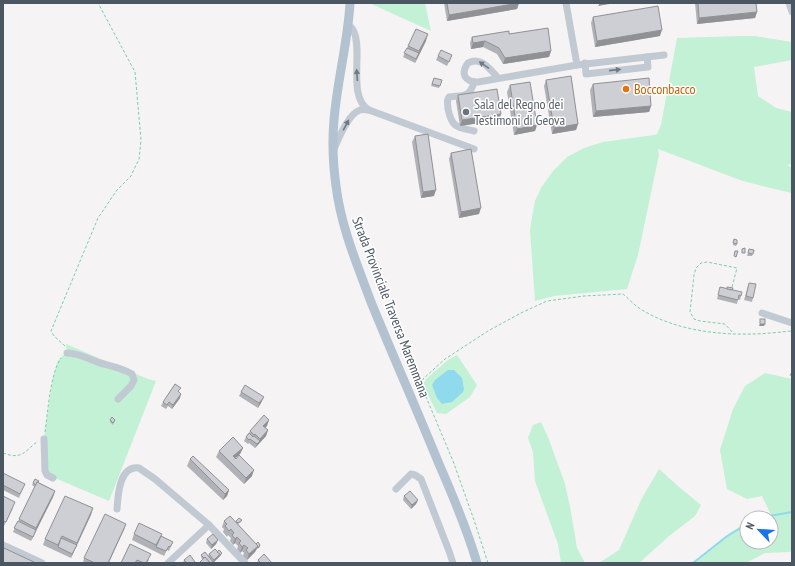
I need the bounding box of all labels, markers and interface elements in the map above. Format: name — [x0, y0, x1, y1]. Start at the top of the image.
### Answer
one-way arrow — [478, 61, 489, 69]
one-way arrow — [609, 67, 621, 74]
one-way arrow — [353, 69, 360, 81]
place label: Bocconbacco — [634, 80, 696, 98]
marker: Bocconbacco — [621, 84, 631, 94]
place label: Sala del Regno dei Testimoni di Geova — [474, 95, 565, 129]
marker: Sala del Regno dei Testimoni di Geova — [461, 107, 471, 117]
one-way arrow — [343, 119, 350, 131]
street label: Strada Provinciale Traversa Maremmana — [348, 214, 434, 400]
north arrow — [739, 510, 779, 550]
text: N — [742, 520, 758, 531]

